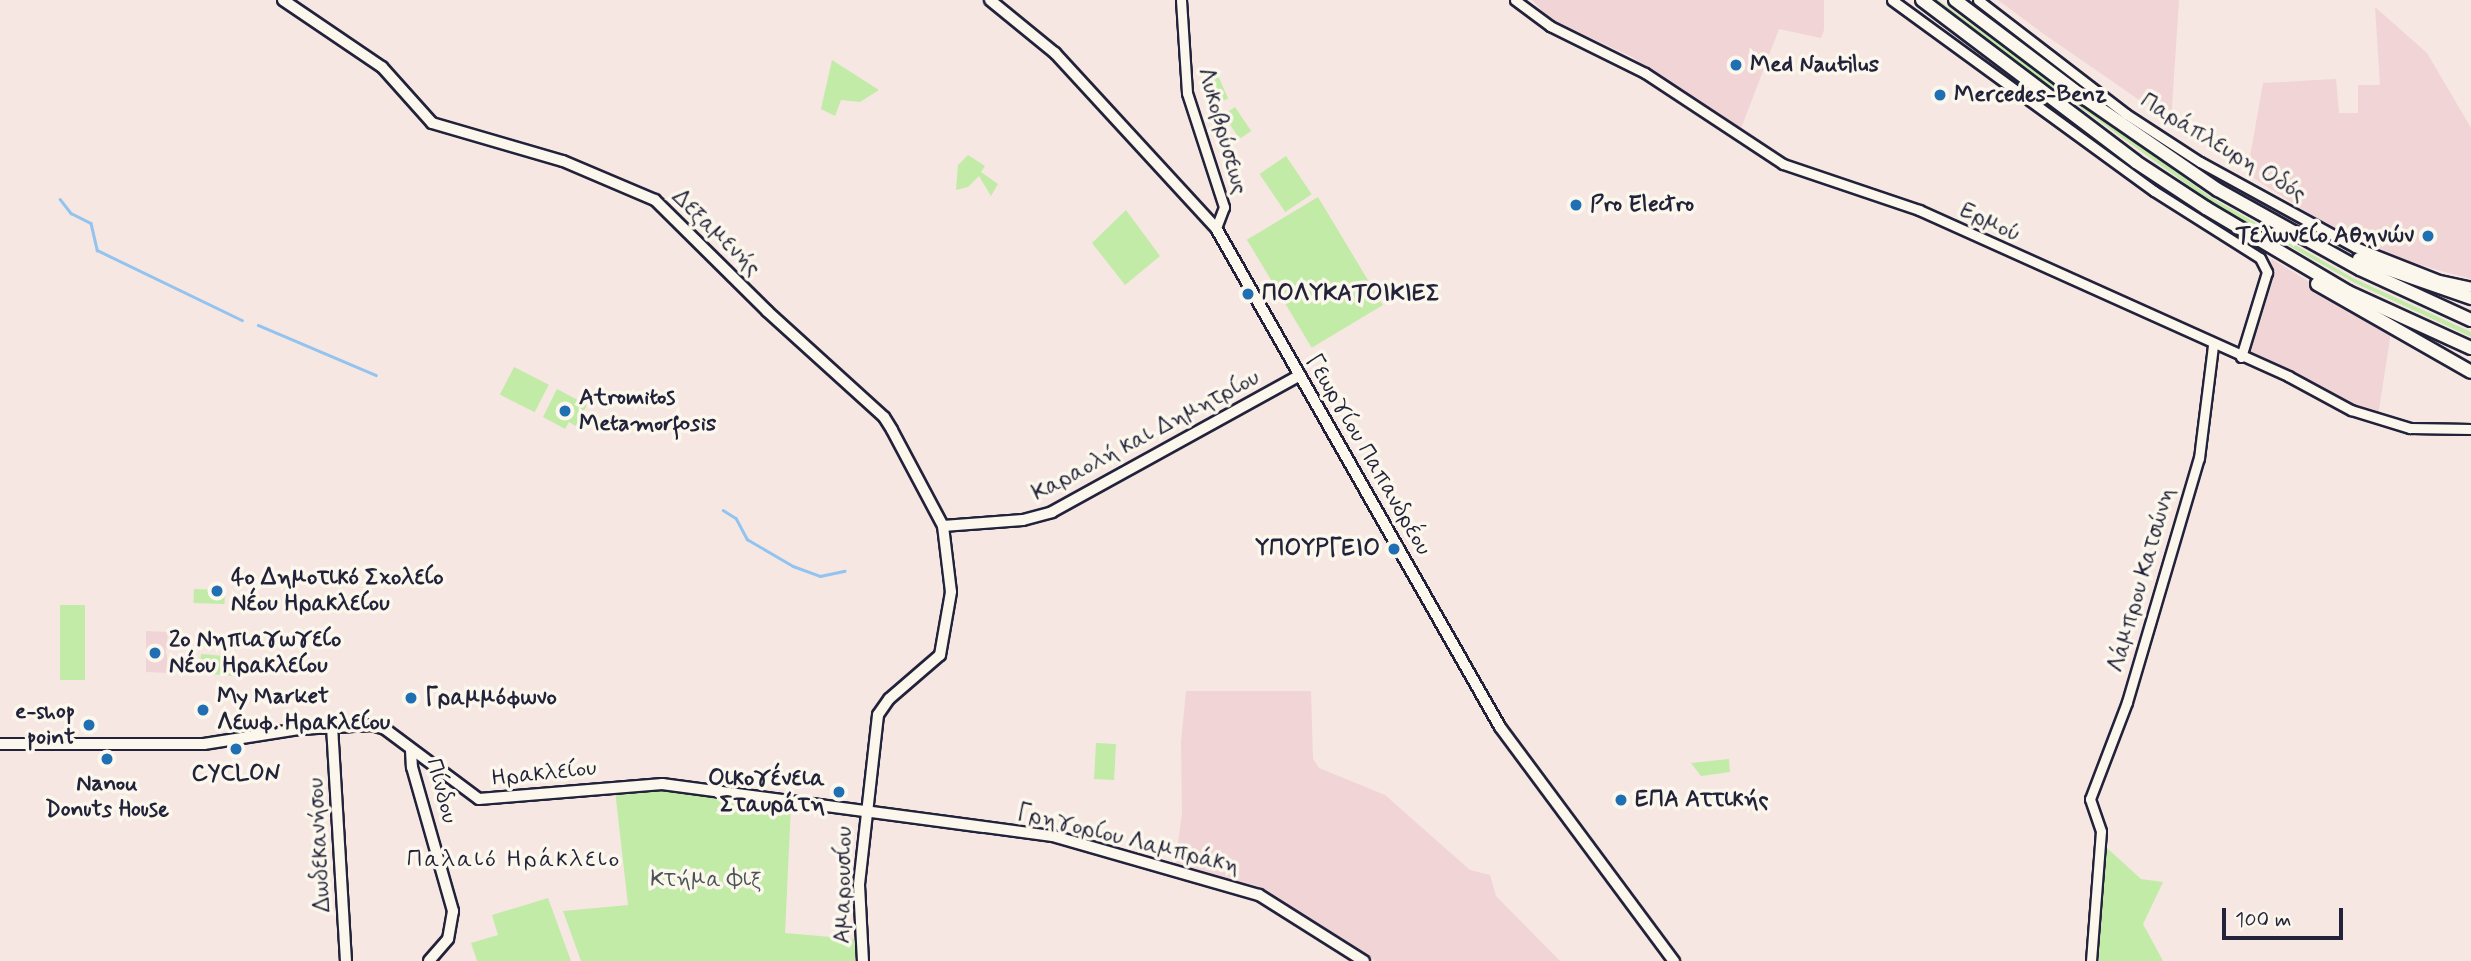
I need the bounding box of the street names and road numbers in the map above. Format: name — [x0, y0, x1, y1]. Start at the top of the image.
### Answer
street label: Λυκοβρύσεως — [1191, 64, 1253, 198]
street label: Παράπλευρη Οδός — [2135, 88, 2311, 208]
street label: Δεξαμενής — [666, 184, 766, 282]
street label: Ερμού — [1955, 197, 2025, 249]
street label: Γεωργίου Παπανδρέου — [1299, 349, 1437, 561]
street label: Καραολή και Δημητρίου — [1028, 364, 1264, 508]
street label: Λάμπρου Κατσώνη — [2102, 484, 2182, 676]
street label: Πίνδου — [419, 755, 463, 827]
street label: Ηρακλείου — [490, 755, 598, 793]
street label: Δωδεκανήσου — [303, 777, 337, 913]
street label: Γρηγορίου Λαμπράκη — [1014, 799, 1242, 881]
street label: Αμαρουσίου — [829, 826, 859, 944]

